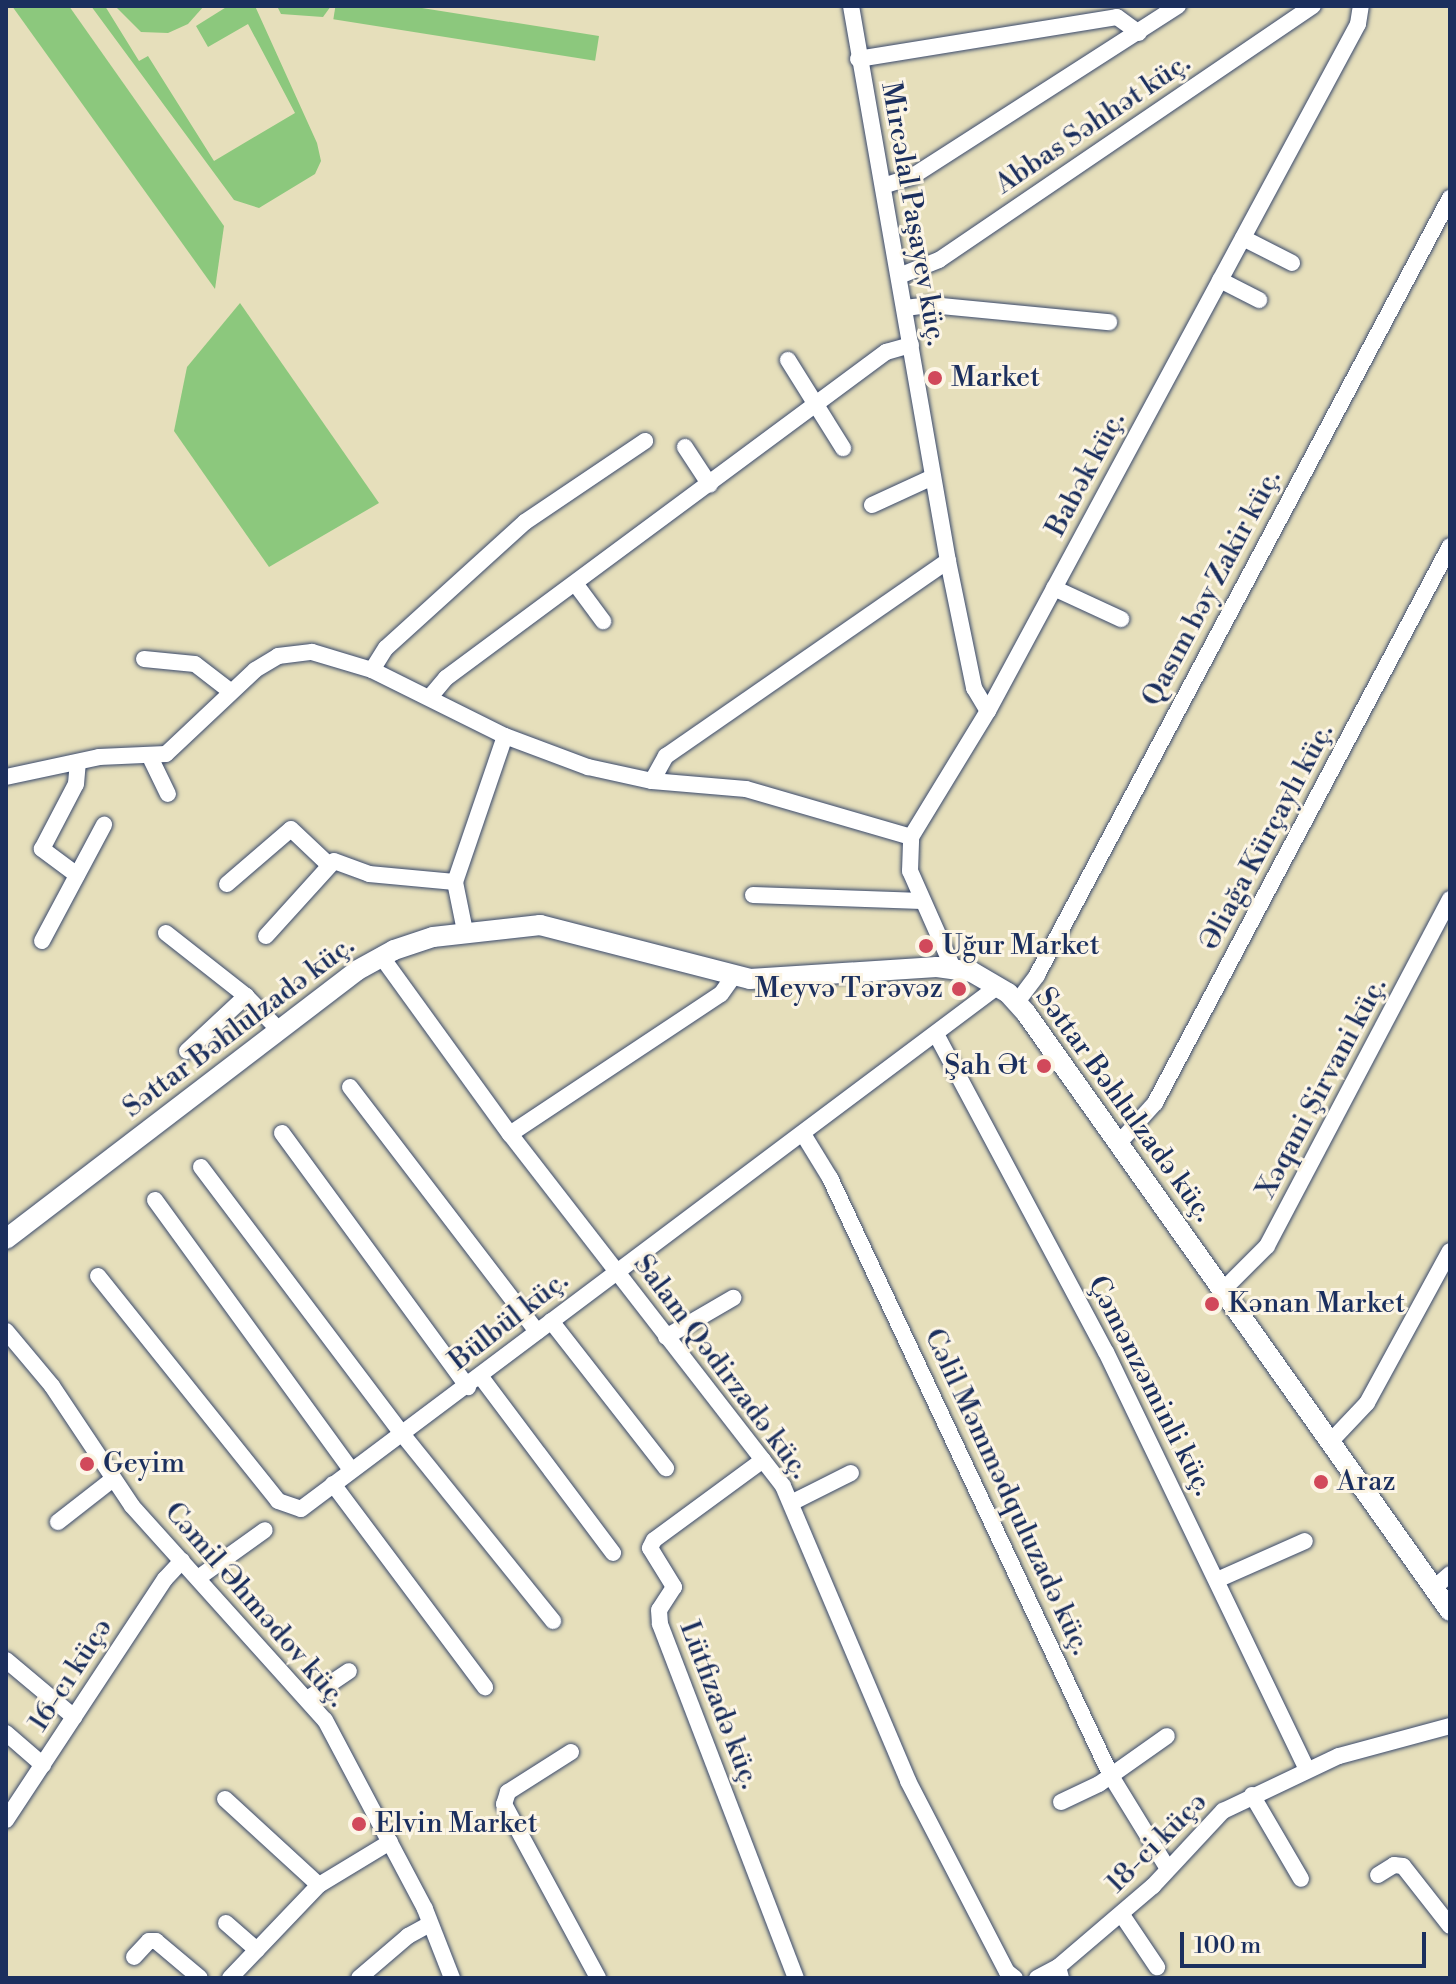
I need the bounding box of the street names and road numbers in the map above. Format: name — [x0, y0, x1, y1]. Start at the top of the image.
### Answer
street label: Abbas Səhhət küç. — [989, 46, 1197, 202]
street label: Mircəlal Paşayev küç. — [873, 79, 953, 349]
street label: Babək küç. — [1039, 406, 1133, 542]
street label: Qasım bəy Zakir küç. — [1135, 464, 1289, 712]
street label: Əliağa Kürçaylı küç. — [1193, 718, 1341, 956]
street label: Səttar Bəhlulzadə küç. — [117, 929, 361, 1125]
street label: Xəqani Şirvani küç. — [1250, 972, 1394, 1204]
street label: Səttar Bəhlulzadə küç. — [1028, 981, 1220, 1229]
street label: Salam Qədirzadə küç. — [626, 1248, 816, 1486]
street label: Bülbül küç. — [443, 1264, 575, 1378]
street label: Çəmənzəminli küç. — [1080, 1270, 1220, 1502]
street label: Cəlil Məmmədquluzadə küç. — [917, 1324, 1097, 1660]
street label: Cəmil Əhmədov küç. — [157, 1496, 353, 1714]
street label: 16-cı küçə — [22, 1612, 120, 1738]
street label: Lütfizadə küç. — [672, 1616, 766, 1794]
street label: 18-ci küçə — [1100, 1786, 1214, 1900]

